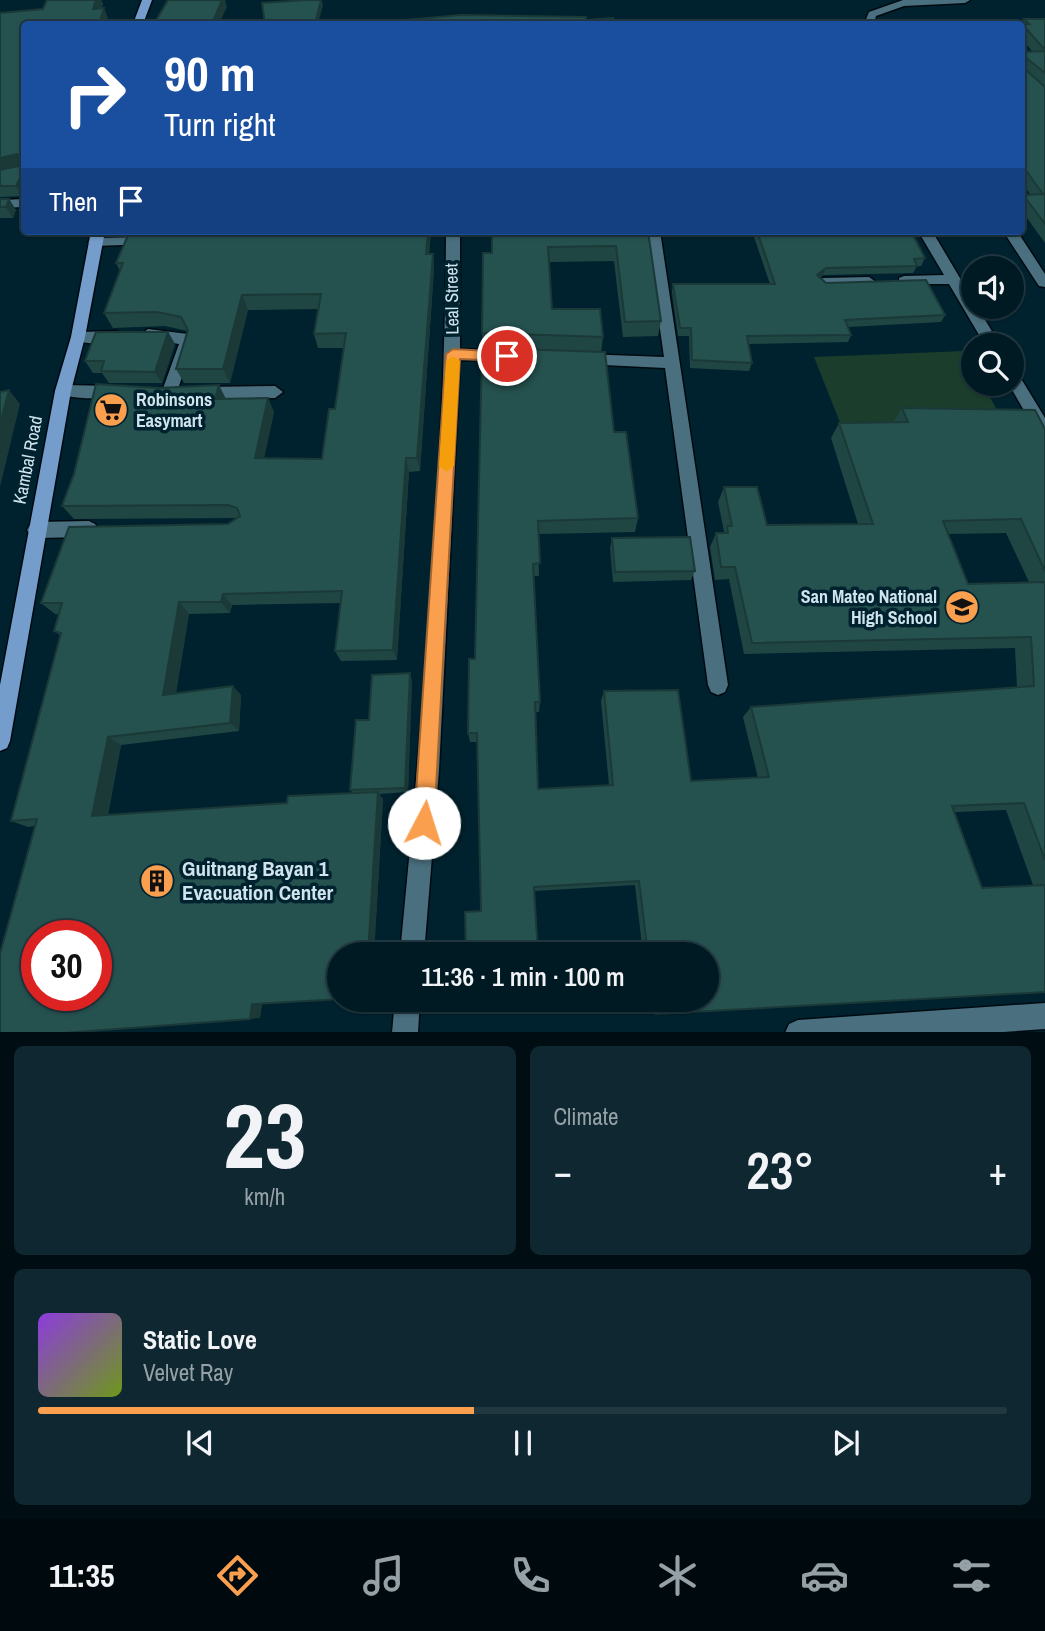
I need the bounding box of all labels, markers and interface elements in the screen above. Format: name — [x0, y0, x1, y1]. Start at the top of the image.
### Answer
text: 90 m — [164, 40, 256, 106]
icon: right — [49, 49, 140, 140]
text: Turn right — [164, 103, 276, 146]
icon: arrive — [112, 182, 150, 220]
text: Then — [49, 184, 98, 219]
map controls — [961, 256, 1024, 396]
button: sound — [961, 256, 1024, 319]
street label: Leal Street — [438, 263, 465, 335]
pin — [477, 326, 537, 386]
button: search — [961, 333, 1024, 396]
icon: arrive — [488, 337, 526, 375]
place label: Robinsons Easymart — [136, 387, 212, 433]
supermarket icon: Robinsons Easymart — [92, 391, 130, 429]
street label: Kambal Road — [7, 414, 48, 506]
place label: San Mateo National High School — [801, 584, 937, 630]
school or university icon: San Mateo National High School — [943, 588, 981, 626]
position arrow — [387, 786, 461, 860]
place label: Guitnang Bayan 1 Evacuation Center — [182, 854, 334, 907]
building icon: Guitnang Bayan 1 Evacuation Center — [138, 862, 176, 900]
speed limit sign: 30 — [21, 920, 112, 1011]
text: 11:36 · 1 min · 100 m — [421, 959, 625, 994]
text: 23 — [223, 1074, 306, 1196]
text: Climate — [554, 1101, 618, 1132]
text: 23° — [746, 1135, 814, 1205]
text: − — [554, 1146, 572, 1197]
text: + — [989, 1146, 1007, 1197]
text: km/h — [244, 1181, 285, 1212]
text: Static Love — [143, 1322, 257, 1357]
text: Velvet Ray — [143, 1357, 233, 1388]
icon: previous — [181, 1424, 219, 1462]
icon: pause — [504, 1424, 542, 1462]
icon: next — [827, 1424, 865, 1462]
icon: directions — [213, 1551, 262, 1600]
icon: music — [359, 1551, 408, 1600]
icon: phone — [506, 1551, 555, 1600]
icon: climate — [653, 1551, 702, 1600]
icon: car — [800, 1551, 849, 1600]
icon: filters — [947, 1551, 996, 1600]
text: 11:35 — [49, 1554, 115, 1597]

